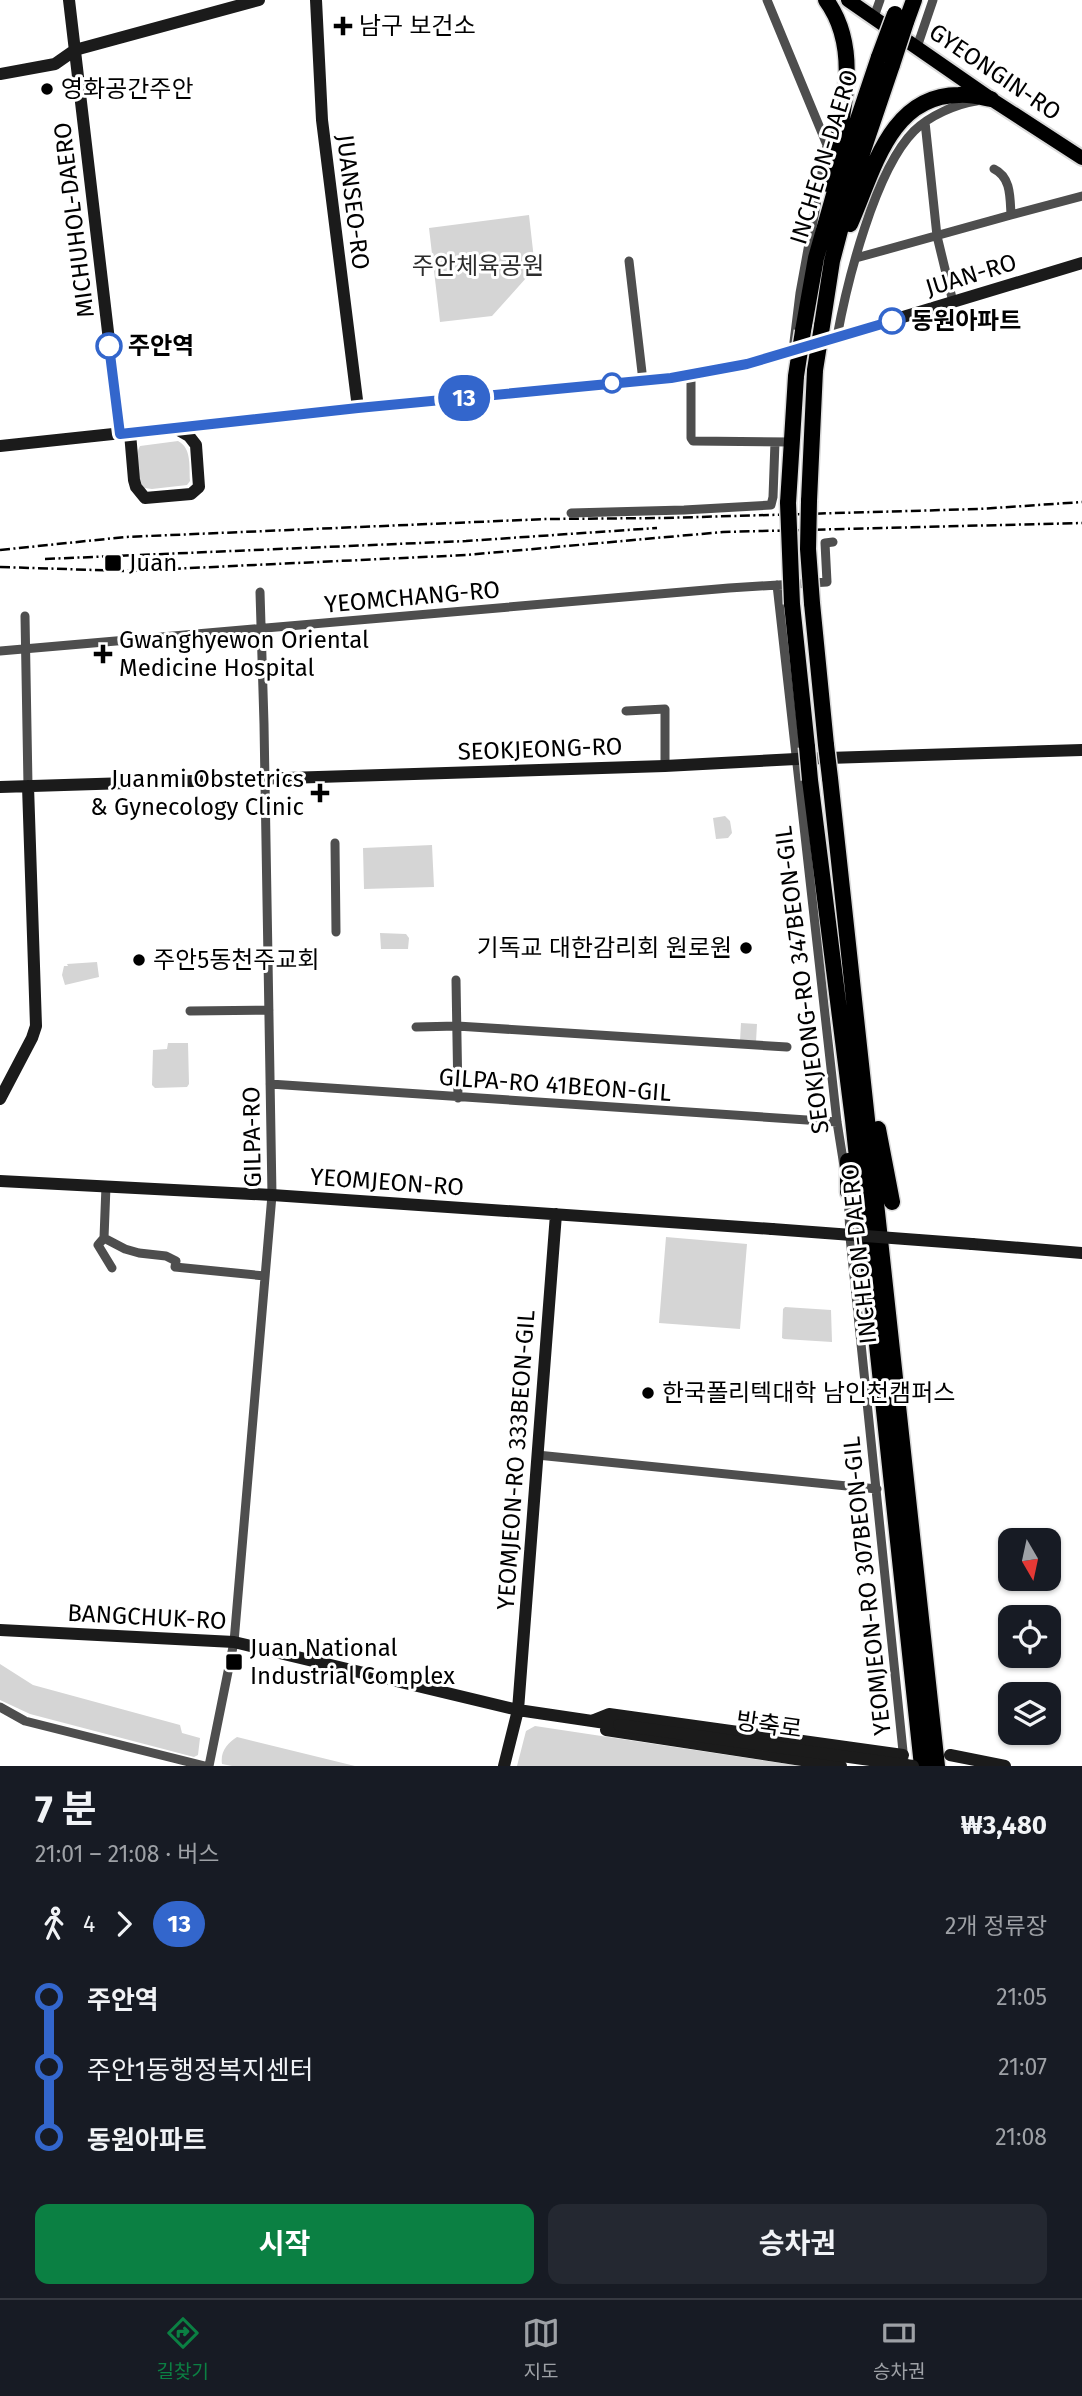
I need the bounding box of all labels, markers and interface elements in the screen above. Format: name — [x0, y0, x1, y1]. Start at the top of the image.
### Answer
place label: 남구 보건소 — [359, 12, 476, 40]
marker: 남구 보건소 — [333, 16, 353, 36]
street label: GYEONGIN-RO — [924, 18, 1066, 126]
street label: INCHEON-DAERO — [784, 66, 864, 248]
place label: 영화공간주안 — [61, 75, 193, 103]
marker: 영화공간주안 — [39, 81, 55, 97]
street label: MICHUHOL-DAERO — [48, 121, 100, 319]
street label: JUANSEO-RO — [331, 133, 375, 271]
street label: JUAN-RO — [922, 248, 1020, 302]
park label: 주안체육공원 — [412, 252, 544, 280]
place label: 동원아파트 — [911, 307, 1021, 335]
marker: 동원아파트 — [879, 308, 905, 334]
place label: 주안역 — [128, 332, 194, 360]
marker: 주안역 — [96, 333, 122, 359]
unlabelled marker — [602, 373, 622, 393]
line badge: 13 — [433, 375, 496, 421]
text: 13 — [452, 384, 476, 412]
place label: Juan — [129, 549, 177, 577]
marker: Juan — [103, 553, 123, 573]
street label: YEOMCHANG-RO — [323, 575, 501, 619]
place label: Gwanghyewon Oriental Medicine Hospital — [119, 626, 369, 682]
marker: Gwanghyewon Oriental Medicine Hospital — [93, 644, 113, 664]
street label: SEOKJEONG-RO — [457, 732, 623, 766]
place label: Juanmi Obstetrics & Gynecology Clinic — [90, 765, 304, 821]
marker: Juanmi Obstetrics & Gynecology Clinic — [310, 783, 330, 803]
street label: SEOKJEONG-RO 347BEON-GIL — [769, 824, 835, 1136]
place label: 기독교 대한감리회 원로원 — [476, 934, 732, 962]
marker: 기독교 대한감리회 원로원 — [738, 940, 754, 956]
place label: 주안5동천주교회 — [153, 946, 320, 974]
marker: 주안5동천주교회 — [131, 952, 147, 968]
street label: GILPA-RO 41BEON-GIL — [438, 1063, 672, 1107]
street label: GILPA-RO — [237, 1086, 267, 1188]
street label: INCHEON-DAERO — [836, 1162, 882, 1346]
street label: YEOMJEON-RO — [309, 1163, 465, 1201]
street label: YEOMJEON-RO 333BEON-GIL — [492, 1309, 540, 1611]
place label: 한국폴리텍대학 남인천캠퍼스 — [662, 1379, 955, 1407]
marker: 한국폴리텍대학 남인천캠퍼스 — [640, 1385, 656, 1401]
street label: YEOMJEON-RO 307BEON-GIL — [837, 1435, 897, 1737]
north arrow — [998, 1528, 1060, 1591]
map controls — [998, 1528, 1061, 1745]
street label: BANGCHUK-RO — [67, 1599, 227, 1635]
button: locate — [998, 1605, 1061, 1668]
place label: Juan National Industrial Complex — [250, 1634, 455, 1690]
marker: Juan National Industrial Complex — [224, 1652, 244, 1672]
button: layers — [998, 1682, 1061, 1745]
street label: 방축로 — [734, 1707, 804, 1743]
text: 7 분 — [35, 1786, 97, 1832]
text: ₩3,480 — [961, 1810, 1047, 1841]
text: 21:01 – 21:08 · 버스 — [35, 1840, 219, 1868]
icon: walk — [35, 1905, 73, 1943]
icon: forward — [105, 1905, 143, 1943]
text: 4 — [83, 1910, 95, 1938]
text: 13 — [167, 1910, 191, 1938]
text: 2개 정류장 — [945, 1912, 1047, 1940]
text: 21:05 — [996, 1983, 1047, 2011]
text: 주안역 — [87, 1985, 159, 2016]
text: 21:07 — [998, 2053, 1047, 2081]
text: 주안1동행정복지센터 — [87, 2055, 314, 2086]
text: 21:08 — [995, 2123, 1047, 2151]
text: 동원아파트 — [87, 2125, 207, 2156]
button: 시작 — [35, 2204, 534, 2284]
button: 승차권 — [548, 2204, 1047, 2284]
tab: 길찾기 — [157, 2314, 209, 2383]
tab: 지도 — [522, 2314, 560, 2383]
tab: 승차권 — [873, 2314, 925, 2383]

